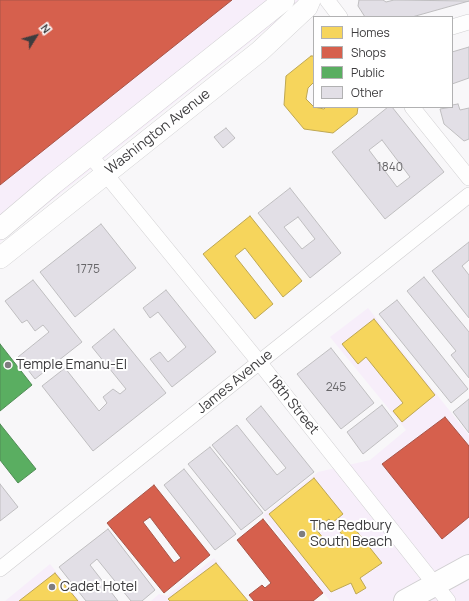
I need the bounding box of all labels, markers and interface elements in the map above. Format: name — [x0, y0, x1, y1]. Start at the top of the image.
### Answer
north arrow — [16, 16, 56, 56]
legend — [313, 16, 453, 108]
text: N — [38, 21, 54, 36]
text: Homes — [351, 24, 390, 41]
text: Shops — [351, 44, 386, 61]
text: Public — [351, 64, 385, 81]
text: Other — [351, 84, 383, 101]
street label: Washington Avenue — [102, 86, 214, 178]
house number: 1840 — [377, 161, 403, 175]
house number: 1775 — [76, 263, 100, 277]
street label: James Avenue — [194, 346, 276, 418]
place label: Temple Emanu-El — [16, 357, 127, 373]
marker: Temple Emanu-El — [3, 360, 13, 370]
street label: 18th Street — [264, 372, 322, 438]
house number: 245 — [326, 381, 346, 395]
place label: The Redbury South Beach — [310, 518, 392, 550]
marker: The Redbury South Beach — [297, 529, 307, 539]
place label: Cadet Hotel — [60, 579, 137, 595]
marker: Cadet Hotel — [47, 582, 57, 592]

